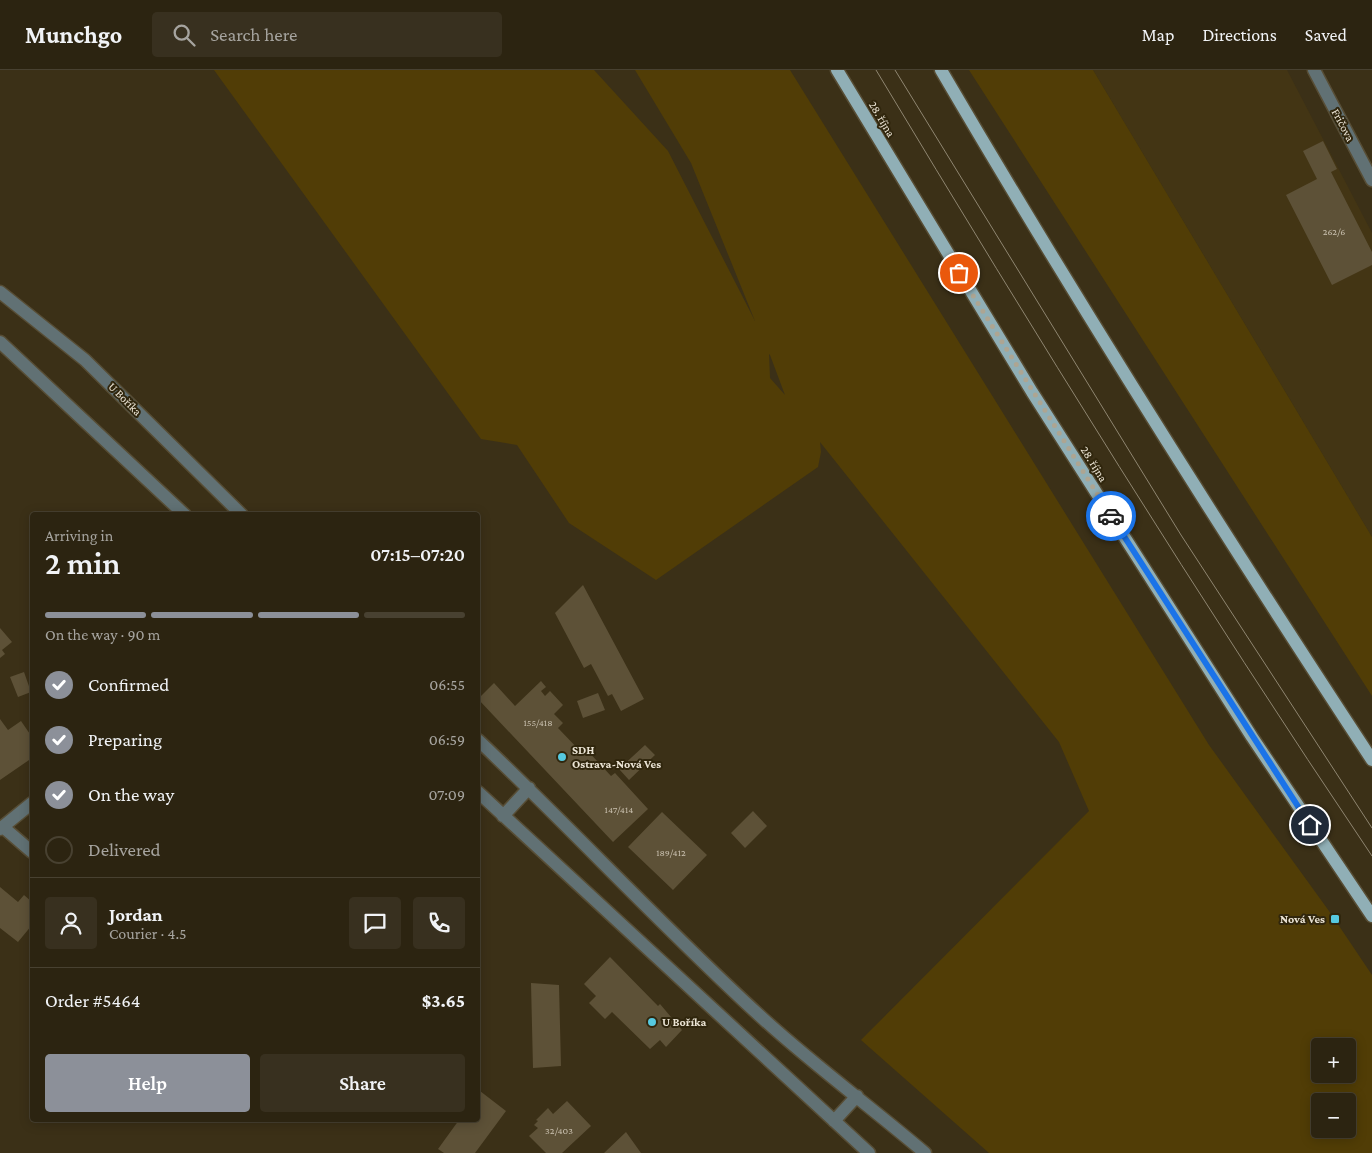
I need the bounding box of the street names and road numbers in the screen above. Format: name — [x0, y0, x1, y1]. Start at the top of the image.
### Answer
street label: 28. října — [866, 98, 898, 140]
street label: Fričova — [1329, 106, 1358, 144]
street label: U Boříka — [105, 379, 145, 419]
street label: 28. října — [1078, 444, 1111, 485]

